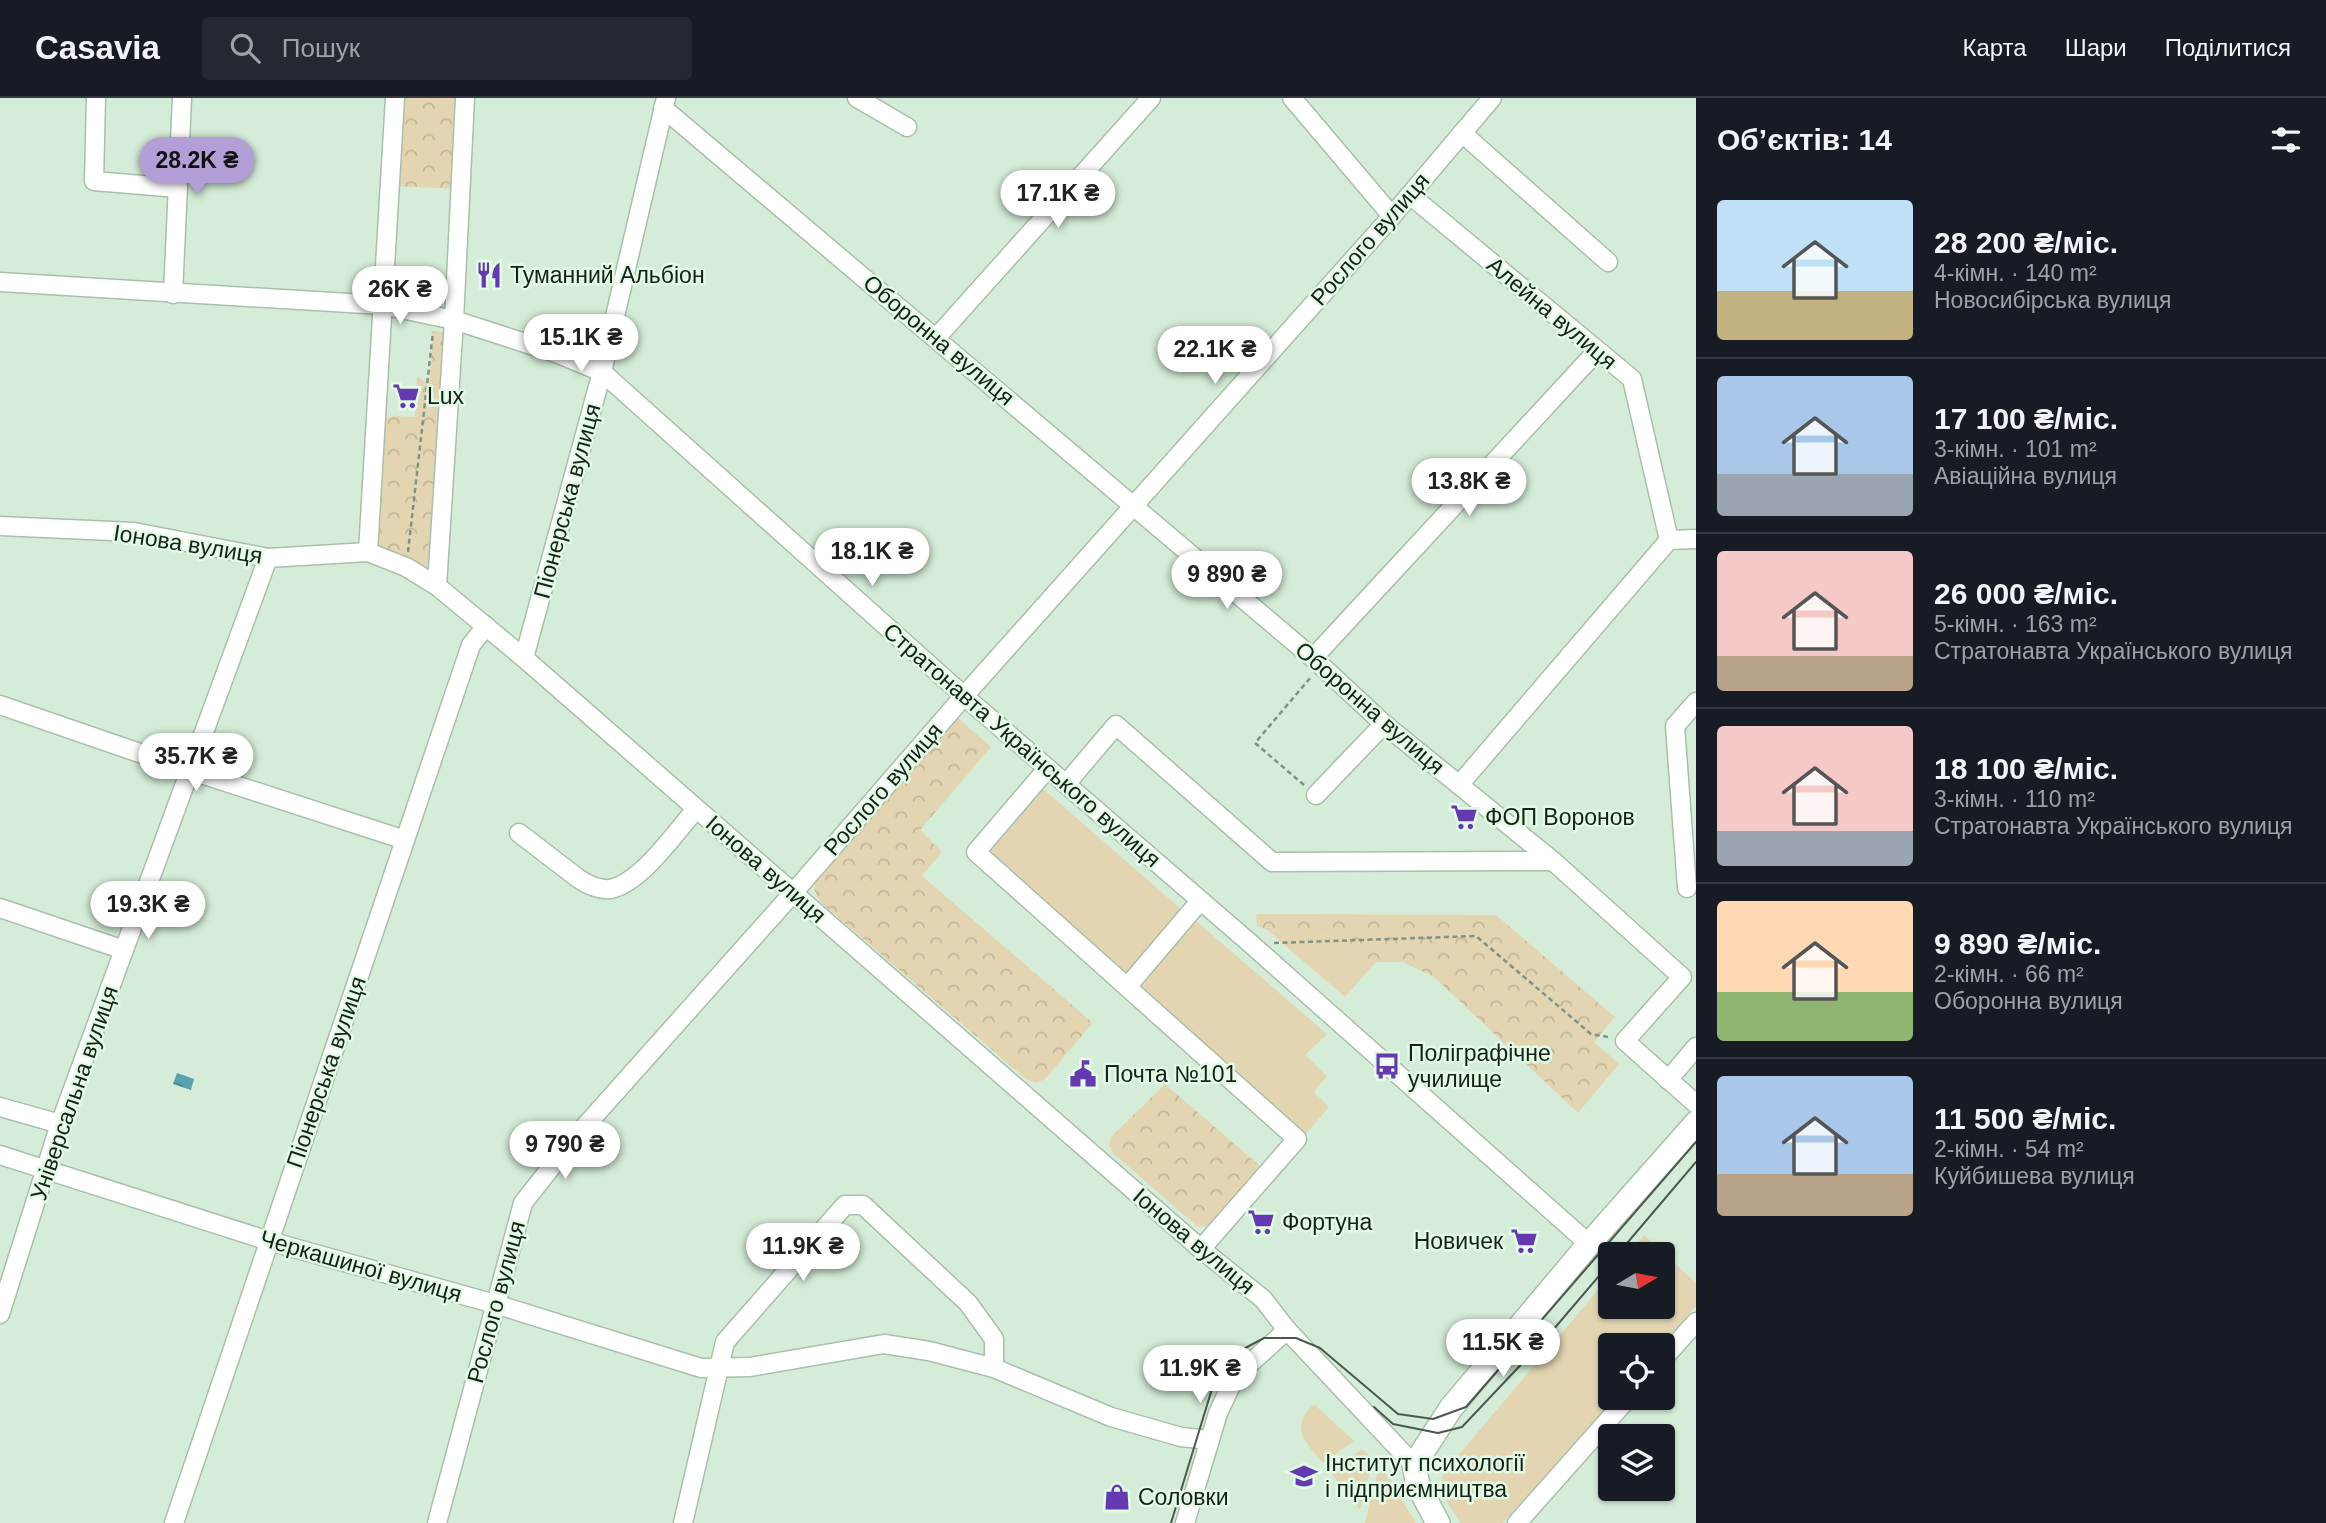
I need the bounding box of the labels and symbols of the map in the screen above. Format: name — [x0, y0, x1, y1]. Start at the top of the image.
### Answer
pin: 28.2K ₴ — [132, 138, 262, 197]
street label: Рослого вулиця — [1305, 168, 1435, 310]
pin: 17.1K ₴ — [993, 170, 1123, 230]
street label: Алейна вулиця — [1482, 251, 1622, 375]
restaurant icon: Туманний Альбіон — [474, 260, 504, 290]
place label: Туманний Альбіон — [510, 262, 705, 288]
pin: 26K ₴ — [351, 266, 449, 326]
street label: Оборонна вулиця — [858, 269, 1020, 411]
pin: 15.1K ₴ — [516, 314, 646, 374]
pin: 22.1K ₴ — [1150, 327, 1280, 386]
supermarket icon: Lux — [391, 381, 421, 411]
place label: Lux — [427, 383, 465, 409]
street label: Піонерська вулиця — [528, 401, 606, 601]
pin: 13.8K ₴ — [1404, 458, 1534, 518]
street label: Іонова вулиця — [112, 519, 264, 569]
pin: 18.1K ₴ — [807, 528, 937, 588]
pin: 9 890 ₴ — [1162, 552, 1292, 611]
street label: Стратонавта Українського вулиця — [878, 618, 1166, 872]
street label: Оборонна вулиця — [1290, 636, 1450, 780]
street label: Рослого вулиця — [818, 718, 948, 860]
pin: 35.7K ₴ — [131, 734, 261, 793]
supermarket icon: ФОП Воронов — [1449, 802, 1479, 832]
place label: ФОП Воронов — [1485, 804, 1635, 830]
street label: Іонова вулиця — [701, 810, 831, 928]
pin: 19.3K ₴ — [83, 882, 213, 941]
street label: Піонерська вулиця — [281, 973, 371, 1171]
street label: Універсальна вулиця — [25, 982, 123, 1204]
place label: Поліграфічне училище — [1408, 1040, 1551, 1092]
bus stop icon: Поліграфічне училище — [1372, 1051, 1402, 1081]
public building icon: Почта №101 — [1068, 1059, 1098, 1089]
place label: Почта №101 — [1104, 1061, 1237, 1087]
pin: 9 790 ₴ — [500, 1122, 630, 1181]
street label: Іонова вулиця — [1128, 1183, 1260, 1299]
supermarket icon: Фортуна — [1246, 1207, 1276, 1237]
place label: Фортуна — [1282, 1209, 1373, 1235]
street label: Рослого вулиця — [462, 1218, 530, 1386]
pin: 11.9K ₴ — [738, 1224, 868, 1283]
street label: Черкашиної вулиця — [257, 1225, 465, 1307]
supermarket icon: Новичек — [1509, 1226, 1539, 1256]
place label: Новичек — [1414, 1228, 1504, 1254]
north arrow — [1598, 1242, 1675, 1320]
pin: 11.5K ₴ — [1438, 1320, 1568, 1379]
pin: 11.9K ₴ — [1135, 1346, 1265, 1405]
place label: Інститут психології і підприємництва — [1325, 1450, 1525, 1502]
school or university icon: Інститут психології і підприємництва — [1289, 1461, 1319, 1491]
shop icon: Соловки — [1102, 1482, 1132, 1512]
place label: Соловки — [1138, 1484, 1229, 1510]

